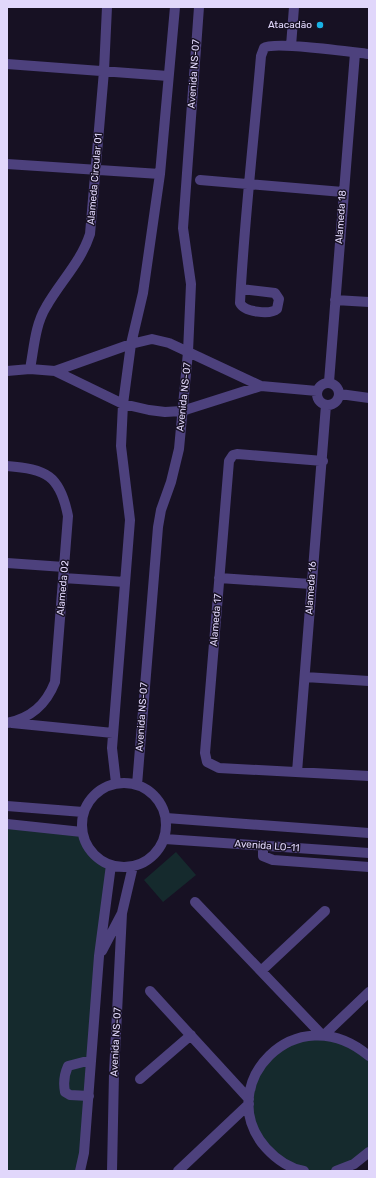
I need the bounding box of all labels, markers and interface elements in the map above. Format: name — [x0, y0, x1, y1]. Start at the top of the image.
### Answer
place label: Atacadão — [268, 19, 312, 31]
marker: Atacadão — [315, 20, 325, 30]
street label: Avenida NS-07 — [186, 39, 202, 109]
street label: Alameda Circular 01 — [85, 133, 105, 225]
street label: Alameda 18 — [333, 190, 349, 244]
street label: Avenida NS-07 — [174, 362, 194, 432]
street label: Alameda 02 — [55, 560, 71, 616]
street label: Alameda 16 — [303, 561, 319, 615]
street label: Alameda 17 — [208, 593, 224, 647]
street label: Avenida NS-07 — [134, 682, 150, 752]
street label: Avenida LO-11 — [234, 838, 300, 854]
street label: Avenida NS-07 — [108, 1007, 124, 1077]

